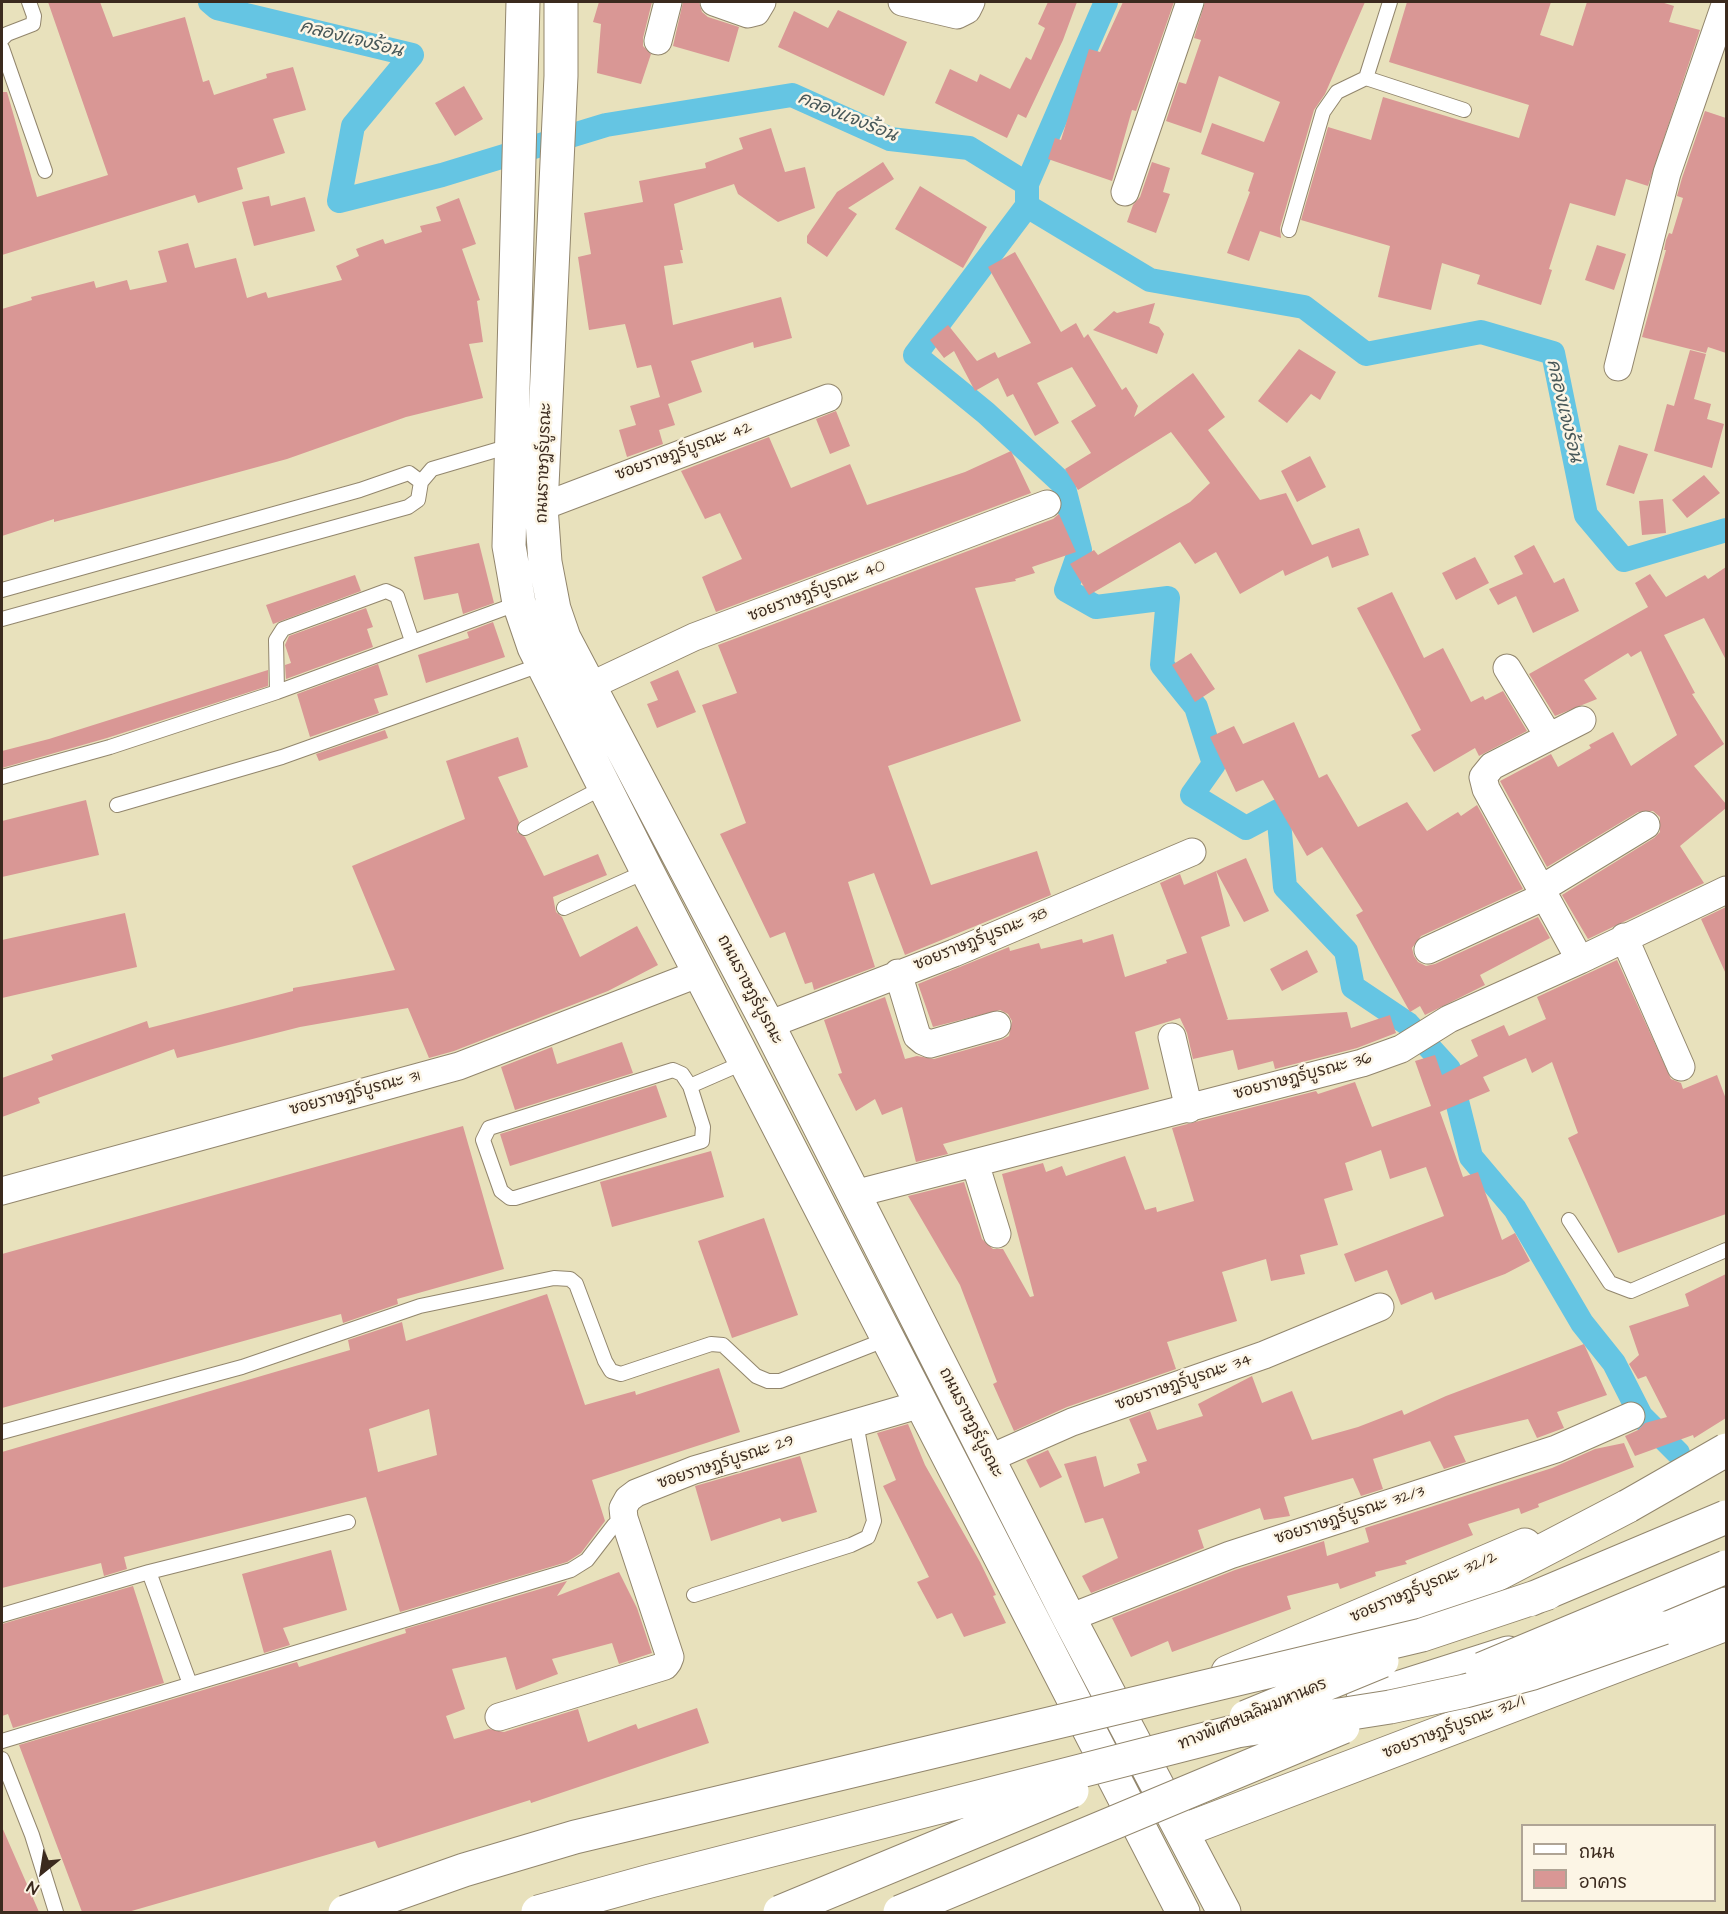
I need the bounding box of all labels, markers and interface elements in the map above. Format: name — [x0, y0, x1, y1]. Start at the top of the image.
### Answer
water label: คลองแจงร้อน — [297, 17, 405, 63]
water label: คลองแจงร้อน — [794, 88, 900, 148]
water label: คลองแจงร้อน — [1541, 357, 1585, 465]
street label: ถนนราษฎร์บูรณะ — [533, 402, 557, 524]
street label: ซอยราษฎร์บูรณะ 42 — [613, 418, 755, 486]
street label: ซอยราษฎร์บูรณะ 40 — [746, 557, 888, 627]
street label: ซอยราษฎร์บูรณะ 38 — [911, 904, 1051, 976]
street label: ถนนราษฎร์บูรณะ — [712, 932, 786, 1048]
street label: ซอยราษฎร์บูรณะ 36 — [1232, 1049, 1374, 1105]
street label: ซอยราษฎร์บูรณะ 31 — [288, 1067, 422, 1121]
street label: ซอยราษฎร์บูรณะ 34 — [1113, 1351, 1255, 1415]
street label: ถนนราษฎร์บูรณะ — [934, 1365, 1006, 1481]
street label: ซอยราษฎร์บูรณะ 29 — [655, 1432, 797, 1494]
street label: ซอยราษฎร์บูรณะ 32/3 — [1273, 1483, 1427, 1549]
street label: ซอยราษฎร์บูรณะ 32/2 — [1348, 1548, 1500, 1628]
street label: ทางพิเศษเฉลิมมหานคร — [1176, 1675, 1330, 1755]
street label: ซอยราษฎร์บูรณะ 32/1 — [1380, 1692, 1528, 1764]
legend — [1521, 1824, 1716, 1902]
text: ถนน — [1579, 1840, 1614, 1865]
north arrow — [12, 1842, 72, 1902]
text: อาคาร — [1579, 1870, 1627, 1895]
text: N — [23, 1876, 43, 1900]

